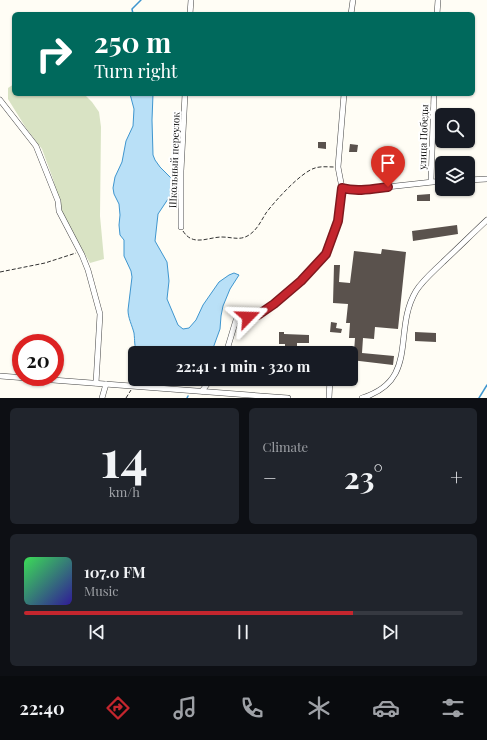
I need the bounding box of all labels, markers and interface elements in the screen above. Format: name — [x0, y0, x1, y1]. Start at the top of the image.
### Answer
text: 250 m — [94, 23, 171, 60]
icon: right — [28, 28, 80, 80]
text: Turn right — [94, 59, 177, 83]
street label: улица Победы — [415, 104, 431, 171]
map controls — [435, 108, 475, 196]
button: search — [435, 108, 475, 148]
street label: Школьный переулок — [165, 111, 183, 208]
pin — [371, 146, 405, 187]
icon: arrive — [377, 152, 399, 174]
button: layers — [435, 156, 475, 196]
position arrow — [227, 296, 269, 338]
speed limit sign: 20 — [12, 334, 64, 386]
text: 22:41 · 1 min · 320 m — [176, 356, 310, 376]
text: 14 — [101, 422, 148, 491]
text: Climate — [263, 438, 308, 455]
text: 23° — [344, 457, 383, 497]
text: − — [263, 462, 277, 492]
text: + — [450, 462, 463, 492]
text: km/h — [109, 483, 140, 500]
text: 107.0 FM — [84, 562, 146, 582]
text: Music — [84, 582, 119, 599]
icon: previous — [86, 621, 108, 643]
icon: pause — [232, 621, 254, 643]
icon: next — [379, 621, 401, 643]
icon: directions — [104, 694, 132, 722]
icon: music — [171, 694, 199, 722]
icon: phone — [238, 694, 266, 722]
icon: climate — [305, 694, 333, 722]
icon: car — [372, 694, 400, 722]
icon: filters — [439, 694, 467, 722]
text: 22:40 — [20, 696, 65, 720]

